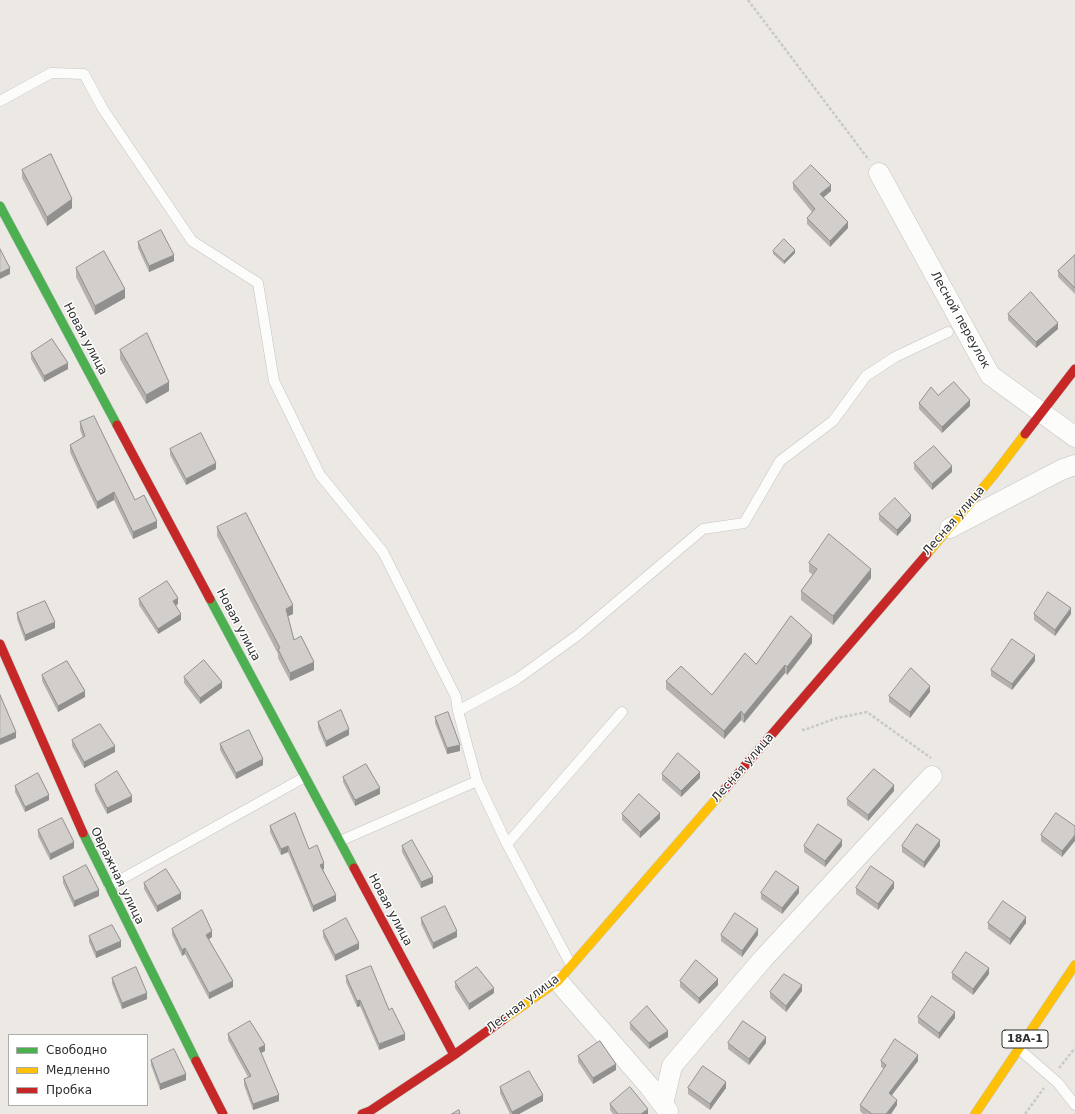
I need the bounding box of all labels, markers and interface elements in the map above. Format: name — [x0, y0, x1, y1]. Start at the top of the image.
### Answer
street label: Лесной переулок — [927, 269, 993, 371]
street label: Новая улица — [60, 300, 110, 378]
street label: Лесная улица — [920, 483, 988, 559]
street label: Новая улица — [213, 586, 263, 664]
street label: Лесная улица — [709, 730, 777, 806]
street label: Овражная улица — [87, 825, 147, 927]
street label: Новая улица — [365, 871, 415, 949]
street label: Лесная улица — [484, 972, 562, 1036]
road number: 18А-1 — [1002, 1030, 1048, 1048]
legend — [8, 1034, 148, 1106]
text: Свободно — [46, 1043, 107, 1057]
text: Медленно — [46, 1063, 110, 1077]
text: Пробка — [46, 1083, 92, 1097]

